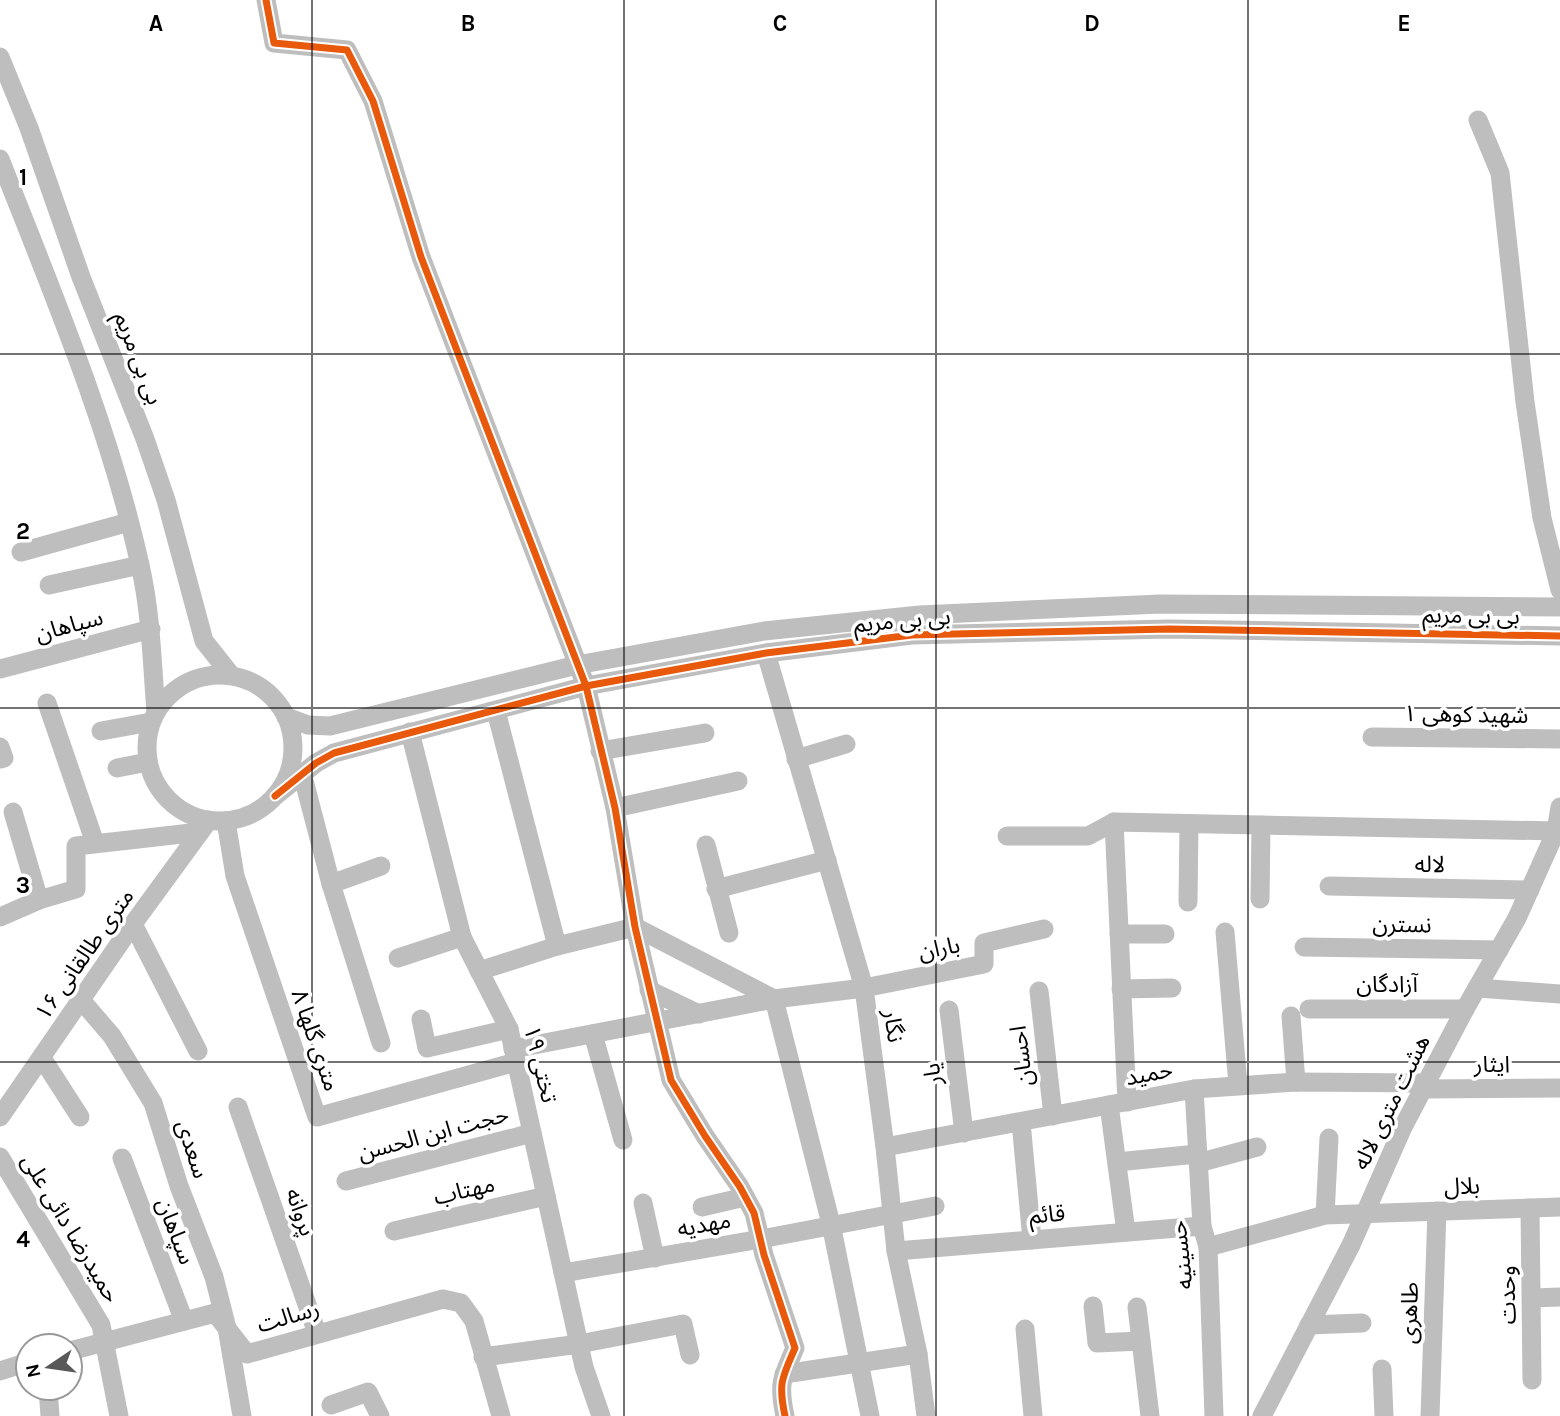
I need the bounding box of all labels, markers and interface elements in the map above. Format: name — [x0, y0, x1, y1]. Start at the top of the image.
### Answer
text: A — [149, 10, 163, 37]
text: B — [461, 10, 475, 37]
text: C — [773, 10, 787, 37]
text: D — [1084, 10, 1100, 37]
text: E — [1397, 10, 1411, 37]
text: 1 — [19, 164, 27, 191]
street label: بی بی مریم — [106, 308, 169, 410]
text: 2 — [16, 518, 30, 545]
street label: بی بی مریم — [1422, 601, 1520, 633]
street label: بی بی مریم — [852, 603, 952, 641]
street label: سپاهان — [32, 604, 106, 649]
street label: شهید کوهی ۱ — [1403, 700, 1529, 729]
street label: لاله — [1414, 851, 1445, 878]
text: 3 — [16, 872, 30, 899]
street label: ۱۶ متری طالقانی — [29, 883, 140, 1025]
street label: نسترن — [1372, 910, 1432, 939]
street label: باران — [916, 931, 962, 966]
street label: آزادگان — [1356, 971, 1419, 998]
street label: ۸ متری گلها — [285, 986, 346, 1095]
street label: نگار — [878, 1007, 909, 1044]
street label: تختی ۱۹ — [518, 1023, 563, 1106]
street label: احسان — [1004, 1024, 1039, 1088]
street label: هشت متری لاله — [1347, 1030, 1436, 1174]
street label: ایثار — [1473, 1051, 1510, 1078]
street label: حمید — [1123, 1056, 1175, 1091]
street label: یار — [918, 1061, 947, 1088]
street label: حجت ابن الحسن — [355, 1100, 512, 1167]
street label: سعدی — [170, 1117, 215, 1182]
street label: حمیدرضا دائی علی — [16, 1149, 126, 1308]
street label: مهتاب — [431, 1170, 497, 1211]
street label: بلال — [1444, 1172, 1480, 1201]
street label: پروانه — [279, 1185, 321, 1240]
street label: سپاهان — [149, 1194, 200, 1269]
street label: قائم — [1028, 1199, 1066, 1233]
street label: مهدیه — [675, 1207, 733, 1242]
street label: حسینیه — [1164, 1219, 1199, 1291]
text: 4 — [16, 1226, 30, 1253]
street label: وحدت — [1493, 1265, 1522, 1325]
street label: طاهری — [1395, 1282, 1424, 1345]
street label: رسالت — [254, 1295, 322, 1338]
north arrow — [14, 1332, 84, 1402]
text: N — [21, 1361, 46, 1380]

